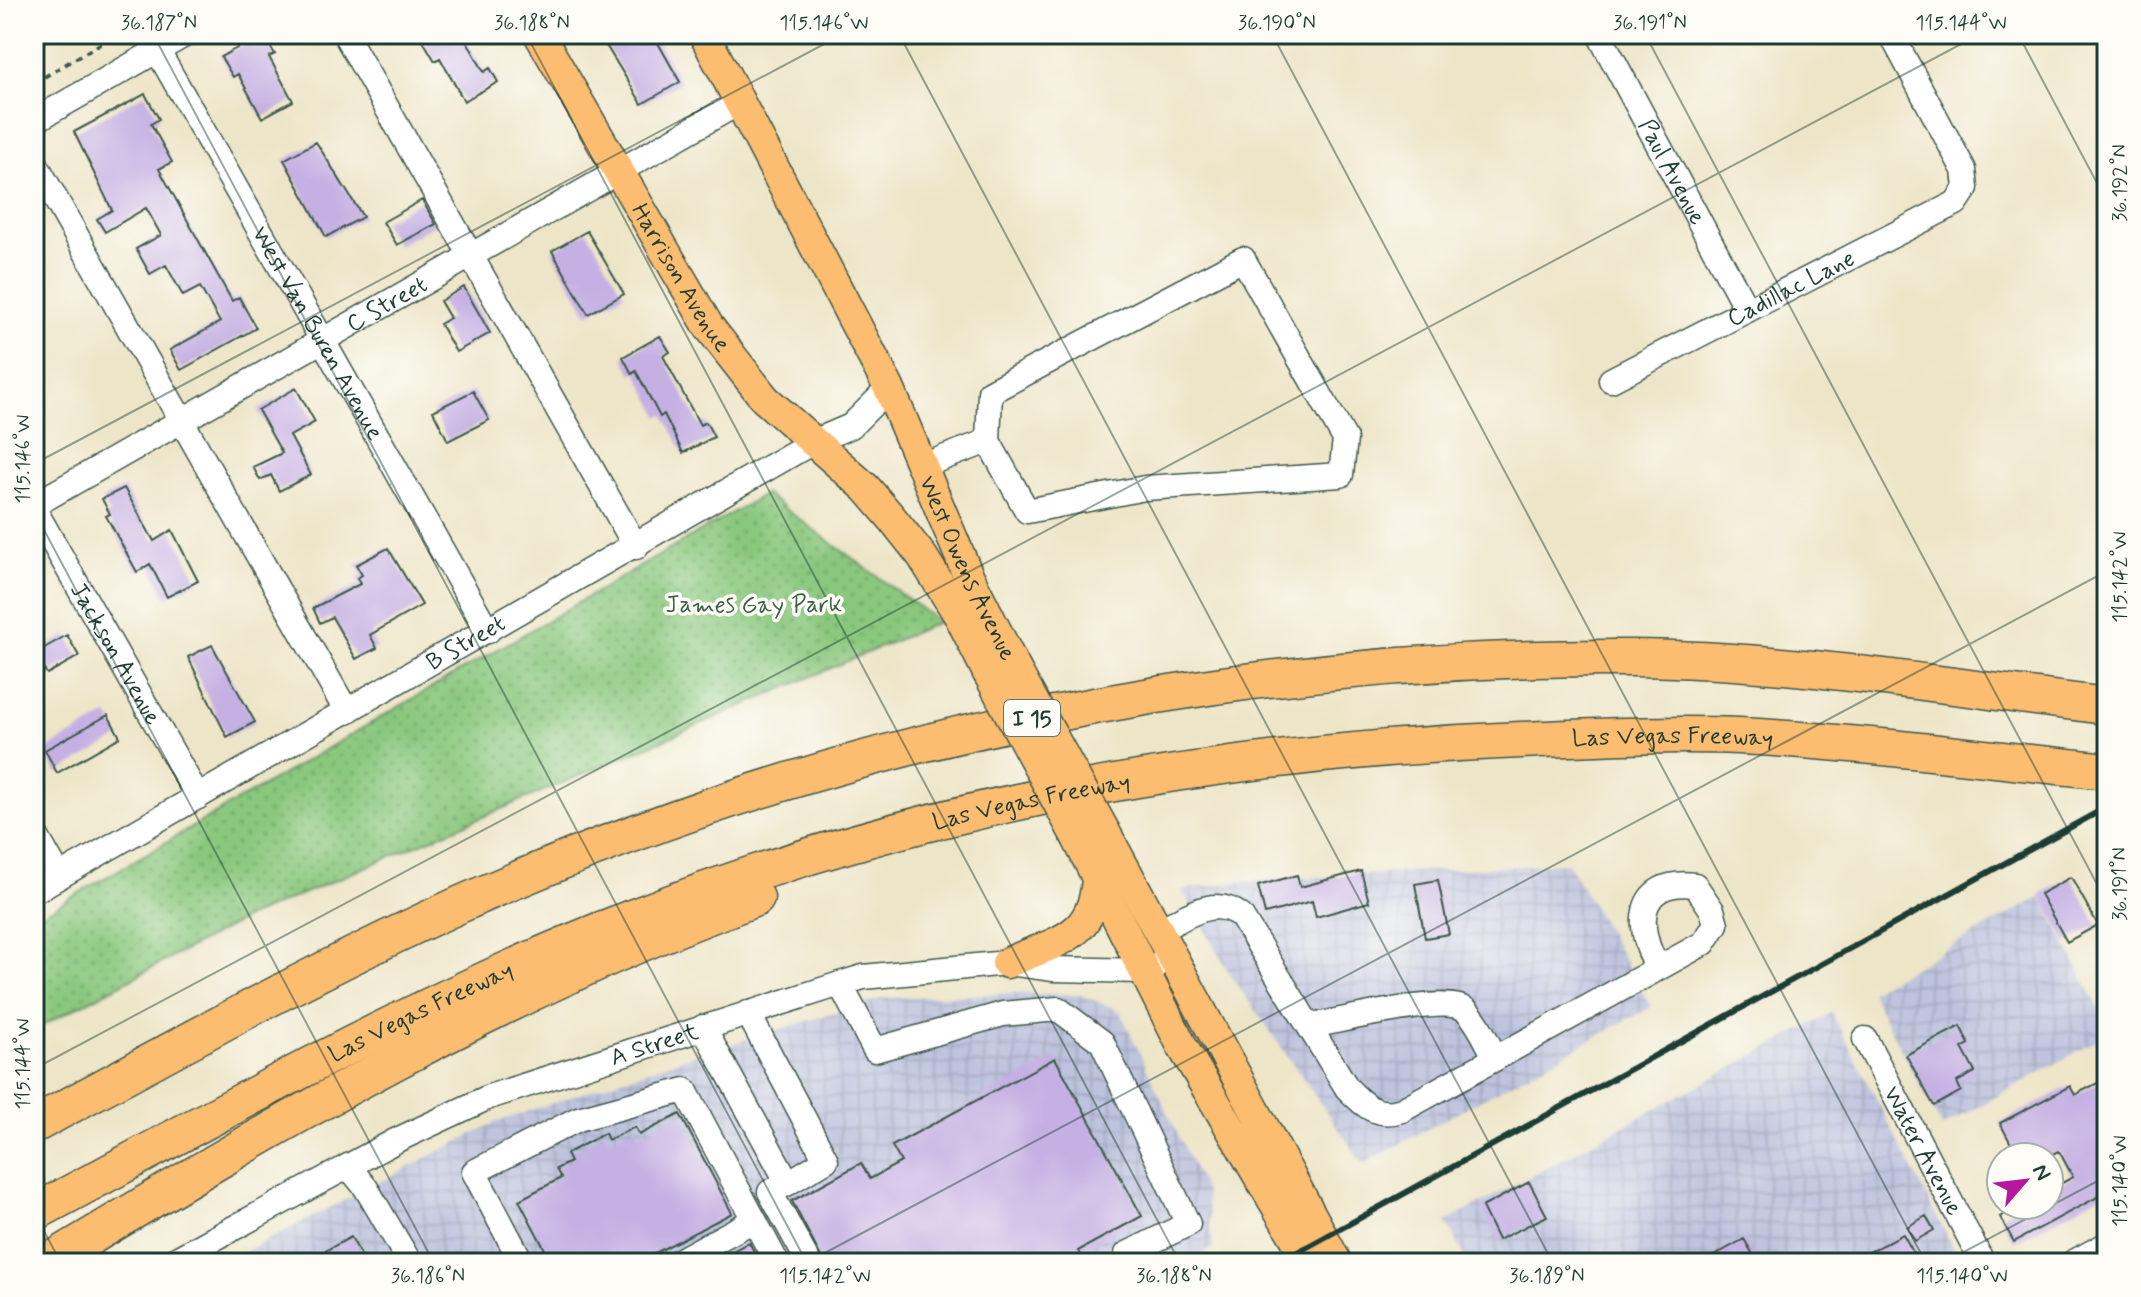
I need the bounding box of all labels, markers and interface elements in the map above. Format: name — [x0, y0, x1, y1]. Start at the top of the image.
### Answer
text: 36.187°N — [121, 10, 197, 37]
text: 36.188°N — [494, 10, 570, 37]
text: 115.146°W — [780, 10, 868, 37]
text: 36.190°N — [1238, 10, 1316, 37]
text: 36.191°N — [1613, 10, 1687, 37]
text: 115.144°W — [1915, 10, 2007, 37]
street label: Paul Avenue — [1630, 114, 1712, 231]
text: 36.192°N — [2107, 144, 2134, 222]
street label: Harrison Avenue — [624, 198, 737, 359]
street label: West Van Buren Avenue — [244, 221, 390, 446]
street label: Cadillac Lane — [1722, 244, 1861, 335]
street label: C Street — [341, 270, 433, 340]
text: 115.146°W — [10, 415, 37, 503]
street label: West Owens Avenue — [911, 471, 1023, 666]
text: 115.142°W — [2107, 531, 2134, 623]
street label: Jackson Avenue — [62, 577, 168, 731]
park label: James Gay Park — [666, 590, 842, 621]
street label: B Street — [421, 609, 511, 679]
road number: I 15 — [1004, 700, 1060, 736]
street label: Las Vegas Freeway — [1571, 721, 1774, 755]
street label: Las Vegas Freeway — [929, 767, 1133, 838]
text: 36.191°N — [2107, 847, 2134, 921]
street label: Las Vegas Freeway — [324, 955, 518, 1071]
street label: A Street — [606, 1017, 703, 1074]
text: 115.144°W — [10, 1018, 37, 1110]
street label: Water Avenue — [1876, 1081, 1969, 1221]
text: 115.140°W — [2107, 1135, 2134, 1227]
north arrow — [1985, 1141, 2065, 1221]
text: N — [2025, 1160, 2057, 1186]
text: 36.186°N — [391, 1263, 465, 1290]
text: 115.142°W — [779, 1263, 871, 1290]
text: 36.188°N — [1136, 1263, 1212, 1290]
text: 36.189°N — [1509, 1263, 1585, 1290]
text: 115.140°W — [1916, 1263, 2008, 1290]

